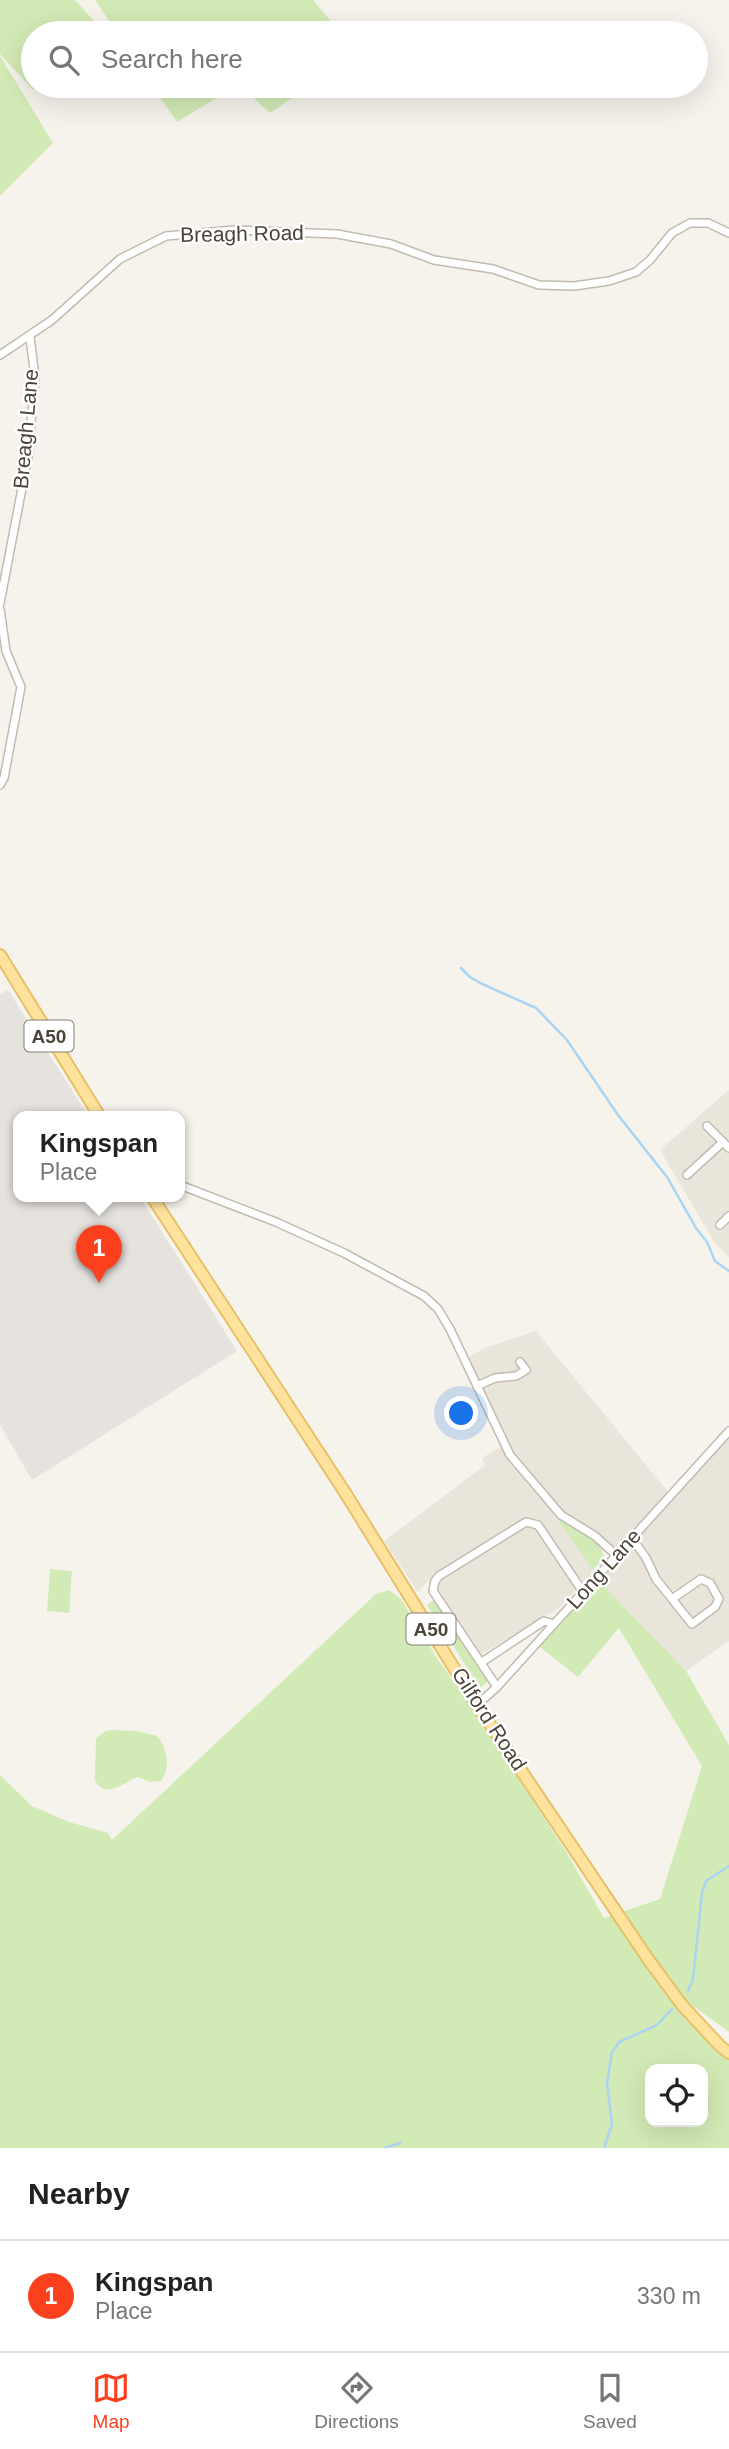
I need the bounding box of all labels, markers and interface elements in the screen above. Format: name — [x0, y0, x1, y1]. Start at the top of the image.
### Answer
search box — [21, 21, 708, 98]
icon: search — [45, 41, 83, 79]
text: Search here — [101, 44, 243, 74]
street label: Breagh Road — [180, 221, 304, 246]
street label: Breagh Lane — [9, 368, 42, 490]
road number: A50 — [24, 1020, 74, 1052]
popup — [13, 1111, 185, 1202]
text: Kingspan — [40, 1128, 158, 1158]
text: Place — [40, 1159, 97, 1185]
pin: 1 — [76, 1225, 122, 1283]
your location — [444, 1396, 478, 1430]
street label: Long Lane — [562, 1524, 645, 1613]
road number: A50 — [406, 1614, 456, 1644]
street label: Gilford Road — [448, 1663, 531, 1774]
map controls — [645, 2064, 708, 2127]
button: locate — [645, 2064, 708, 2127]
text: Nearby — [28, 2177, 130, 2210]
text: Kingspan — [95, 2267, 213, 2297]
text: 1 — [45, 2283, 57, 2309]
text: 330 m — [637, 2283, 701, 2309]
text: Place — [95, 2298, 153, 2324]
tab: Map — [92, 2369, 130, 2433]
tab: Directions — [314, 2369, 399, 2433]
tab: Saved — [583, 2369, 637, 2433]

